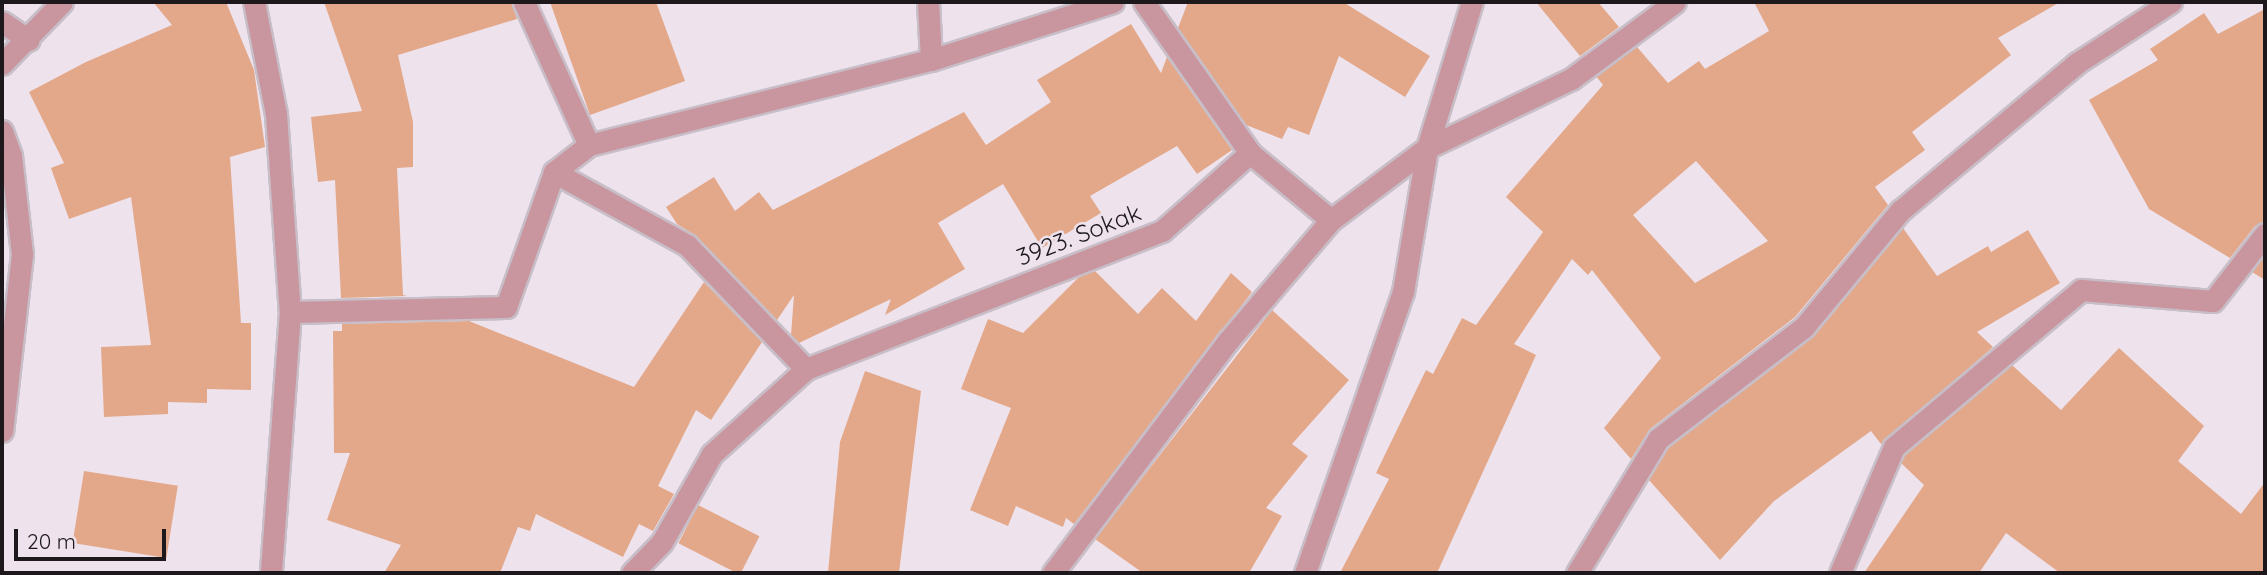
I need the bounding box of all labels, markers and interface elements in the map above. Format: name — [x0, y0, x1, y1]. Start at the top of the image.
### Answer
street label: 3923. Sokak — [1013, 198, 1145, 272]
scale bar — [18, 516, 170, 560]
text: 20 m — [27, 528, 76, 554]

